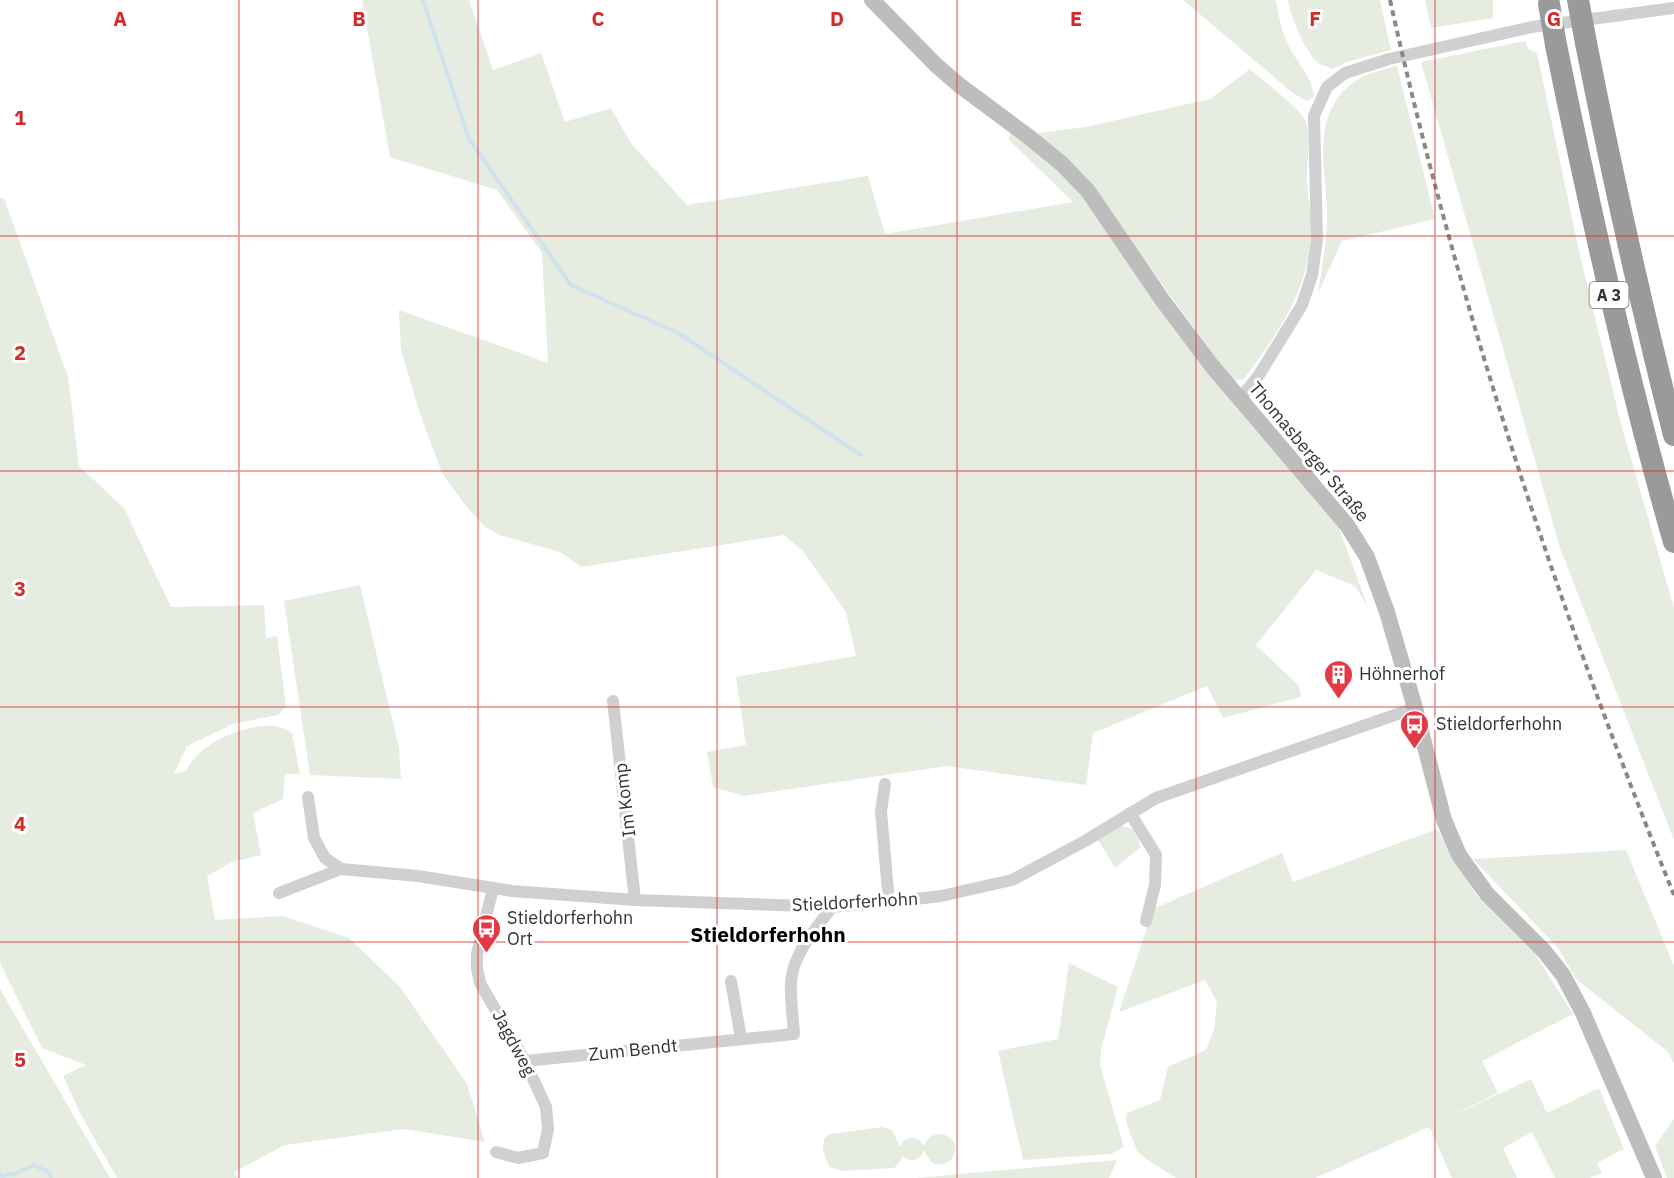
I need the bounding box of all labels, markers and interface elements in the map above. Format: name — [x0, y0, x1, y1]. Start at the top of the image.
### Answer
text: A — [113, 5, 127, 32]
text: B — [352, 5, 366, 32]
text: C — [591, 5, 605, 32]
text: D — [830, 5, 844, 32]
text: E — [1070, 5, 1082, 32]
text: F — [1309, 5, 1321, 32]
text: G — [1547, 5, 1561, 32]
text: 1 — [14, 104, 26, 131]
road number: A 3 — [1590, 282, 1628, 308]
text: 2 — [14, 339, 26, 366]
street label: Thomasberger Straße — [1244, 377, 1375, 526]
text: 3 — [14, 575, 26, 602]
building icon: Höhnerhof — [1322, 658, 1354, 700]
place label: Höhnerhof — [1359, 662, 1445, 685]
bus stop icon: Stieldorferhohn — [1399, 708, 1431, 750]
place label: Stieldorferhohn — [1436, 712, 1562, 735]
street label: Im Komp — [609, 762, 640, 838]
text: 4 — [14, 810, 26, 837]
street label: Stieldorferhohn — [791, 887, 919, 916]
place label: Stieldorferhohn Ort — [507, 906, 633, 950]
bus stop icon: Stieldorferhohn Ort — [470, 912, 502, 954]
district label: Stieldorferhohn — [690, 920, 846, 948]
street label: Jagdweg — [487, 1006, 542, 1080]
street label: Zum Bendt — [587, 1033, 678, 1066]
text: 5 — [14, 1046, 26, 1073]

